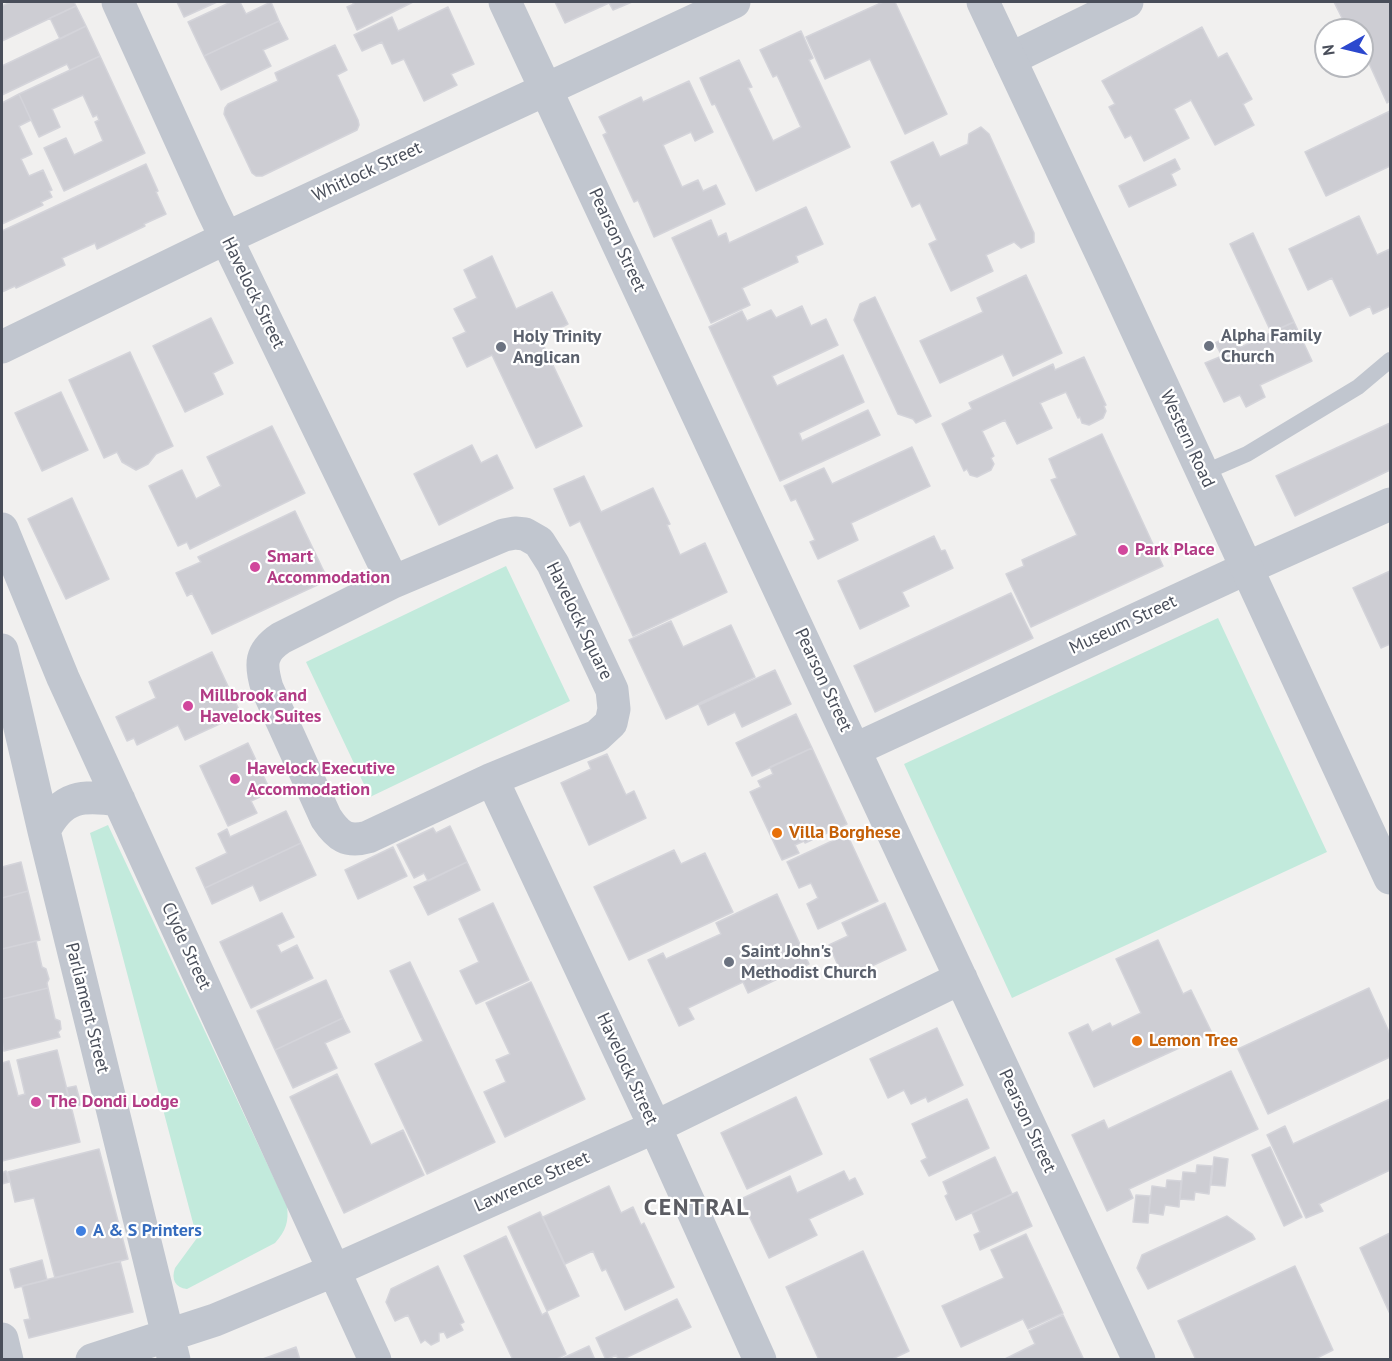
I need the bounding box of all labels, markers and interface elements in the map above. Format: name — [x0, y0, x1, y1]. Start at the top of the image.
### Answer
north arrow — [1314, 18, 1374, 78]
text: N — [1318, 44, 1339, 57]
street label: Whitlock Street — [309, 137, 425, 207]
street label: Pearson Street — [584, 185, 650, 295]
street label: Havelock Street — [217, 234, 289, 352]
place label: Alpha Family Church — [1221, 325, 1321, 368]
place label: Holy Trinity Anglican — [513, 326, 601, 368]
marker: Alpha Family Church — [1202, 339, 1216, 353]
marker: Holy Trinity Anglican — [494, 340, 508, 354]
street label: Western Road — [1155, 387, 1219, 491]
place label: Park Place — [1135, 539, 1215, 561]
marker: Park Place — [1116, 543, 1130, 557]
place label: Smart Accommodation — [267, 546, 390, 588]
street label: Havelock Square — [541, 559, 617, 683]
marker: Smart Accommodation — [248, 560, 262, 574]
street label: Museum Street — [1066, 591, 1180, 659]
street label: Pearson Street — [790, 625, 856, 735]
place label: Millbrook and Havelock Suites — [200, 685, 321, 728]
marker: Millbrook and Havelock Suites — [181, 699, 195, 713]
place label: Havelock Executive Accommodation — [247, 758, 395, 800]
marker: Havelock Executive Accommodation — [228, 772, 242, 786]
place label: Villa Borghese — [789, 822, 901, 844]
marker: Villa Borghese — [770, 826, 784, 840]
street label: Clyde Street — [156, 899, 216, 993]
street label: Parliament Street — [60, 940, 114, 1076]
place label: Saint John's Methodist Church — [741, 941, 877, 984]
marker: Saint John's Methodist Church — [722, 955, 736, 969]
street label: Havelock Street — [592, 1010, 662, 1128]
place label: Lemon Tree — [1149, 1030, 1238, 1052]
marker: Lemon Tree — [1130, 1034, 1144, 1048]
street label: Pearson Street — [994, 1066, 1060, 1176]
place label: The Dondi Lodge — [48, 1091, 179, 1113]
marker: The Dondi Lodge — [29, 1095, 43, 1109]
street label: Lawrence Street — [471, 1147, 593, 1217]
district label: CENTRAL — [644, 1194, 750, 1222]
place label: A & S Printers — [93, 1220, 202, 1242]
marker: A & S Printers — [74, 1224, 88, 1238]

